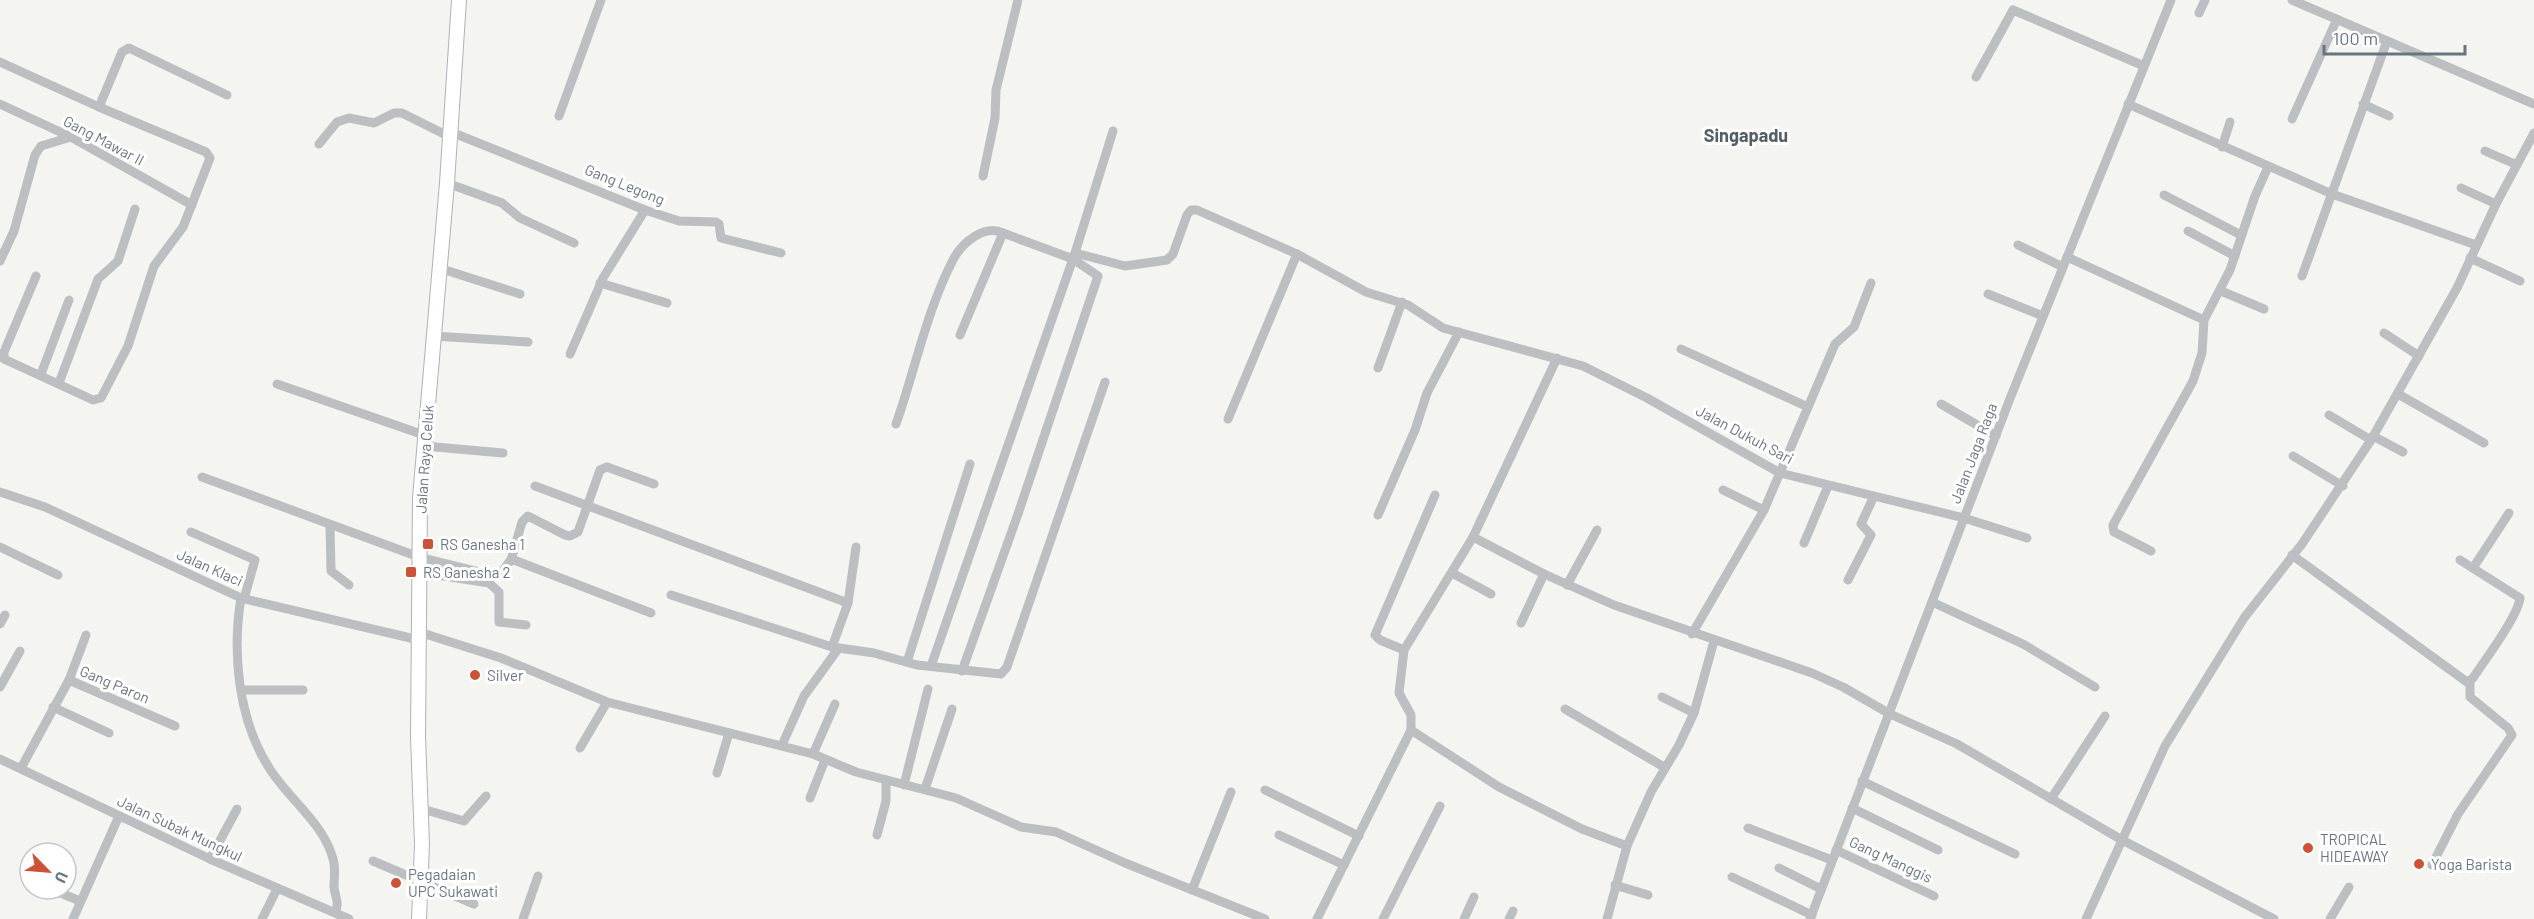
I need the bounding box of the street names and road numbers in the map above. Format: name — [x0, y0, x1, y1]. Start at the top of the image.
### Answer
street label: Gang Mawar II — [61, 111, 147, 169]
street label: Gang Legong — [582, 160, 668, 208]
street label: Jalan Jaga Raga — [1946, 400, 2000, 506]
street label: Jalan Dukuh Sari — [1693, 401, 1797, 467]
street label: Jalan Raya Celuk — [411, 404, 437, 514]
street label: Jalan Klaci — [174, 544, 246, 590]
street label: Gang Paron — [77, 661, 153, 707]
street label: Jalan Subak Mungkul — [115, 791, 245, 865]
street label: Gang Manggis — [1847, 832, 1935, 886]

